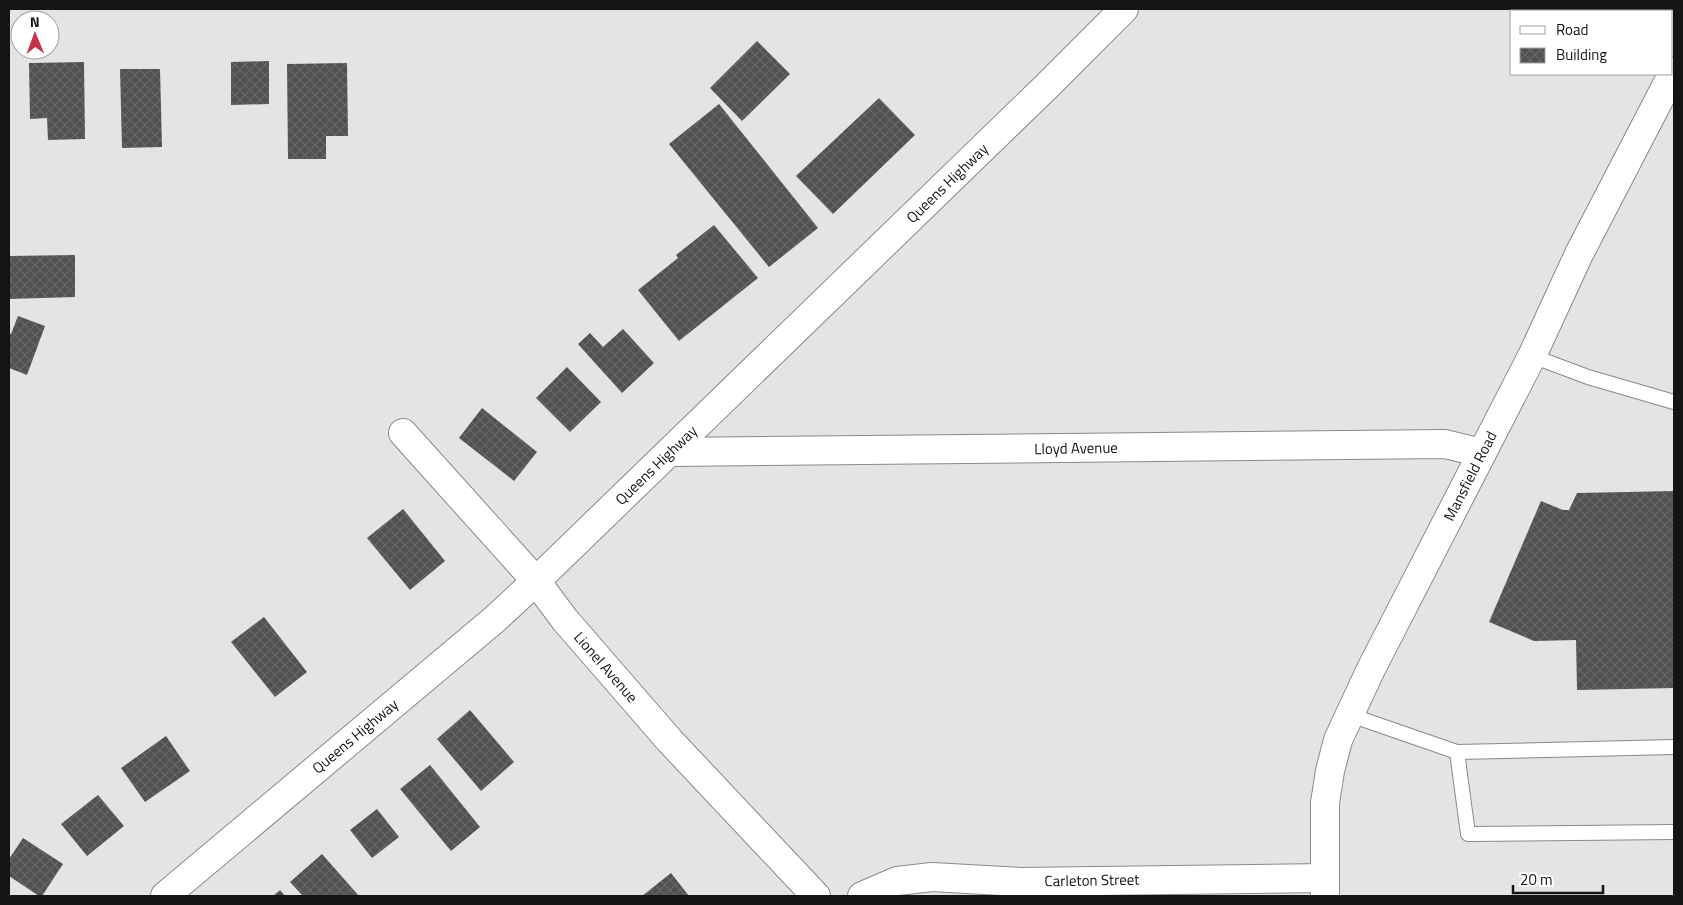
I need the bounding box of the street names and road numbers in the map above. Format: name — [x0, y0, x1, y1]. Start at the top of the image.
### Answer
street label: Queens Highway — [901, 138, 993, 228]
street label: Queens Highway — [610, 420, 702, 510]
street label: Mansfield Road — [1437, 427, 1503, 525]
street label: Lloyd Avenue — [1034, 436, 1118, 460]
street label: Lionel Avenue — [569, 626, 643, 708]
street label: Queens Highway — [307, 693, 403, 779]
street label: Carleton Street — [1044, 868, 1140, 892]

